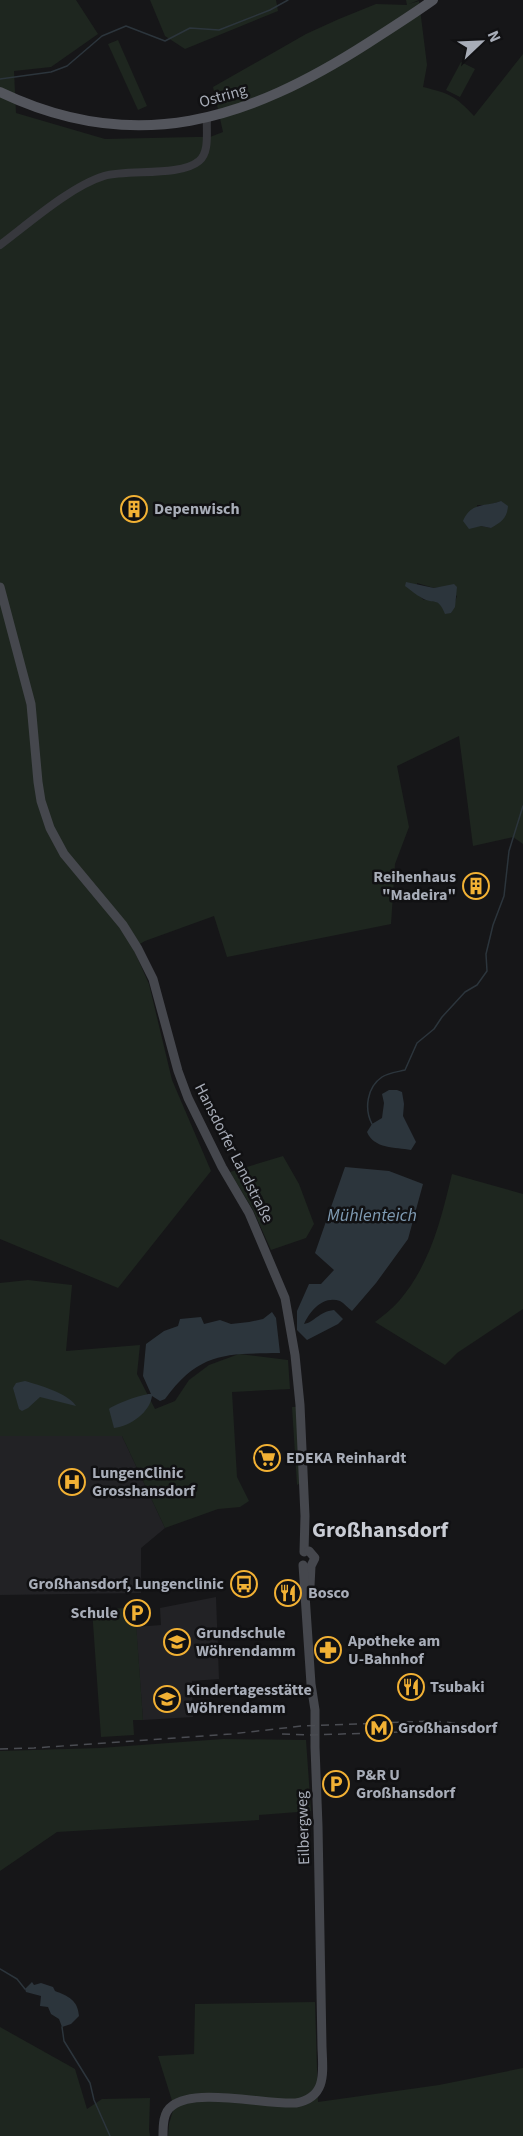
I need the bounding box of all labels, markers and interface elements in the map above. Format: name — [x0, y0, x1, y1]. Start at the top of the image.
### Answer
north arrow — [451, 12, 511, 72]
text: N — [482, 27, 506, 46]
street label: Ostring — [197, 79, 249, 113]
building icon: Depenwisch — [119, 494, 149, 524]
place label: Depenwisch — [154, 498, 240, 520]
place label: Reihenhaus "Madeira" — [373, 866, 456, 906]
building icon: Reihenhaus "Madeira" — [461, 871, 491, 901]
street label: Hansdorfer Landstraße — [189, 1079, 279, 1227]
water label: Mühlenteich — [327, 1203, 417, 1228]
supermarket icon: EDEKA Reinhardt — [252, 1443, 282, 1473]
place label: EDEKA Reinhardt — [286, 1447, 406, 1469]
place label: LungenClinic Grosshansdorf — [92, 1462, 196, 1502]
hospital icon: LungenClinic Grosshansdorf — [57, 1467, 87, 1497]
district label: Großhansdorf — [312, 1514, 450, 1546]
bus stop icon: Großhansdorf, Lungenclinic — [229, 1569, 259, 1599]
place label: Großhansdorf, Lungenclinic — [28, 1573, 225, 1595]
restaurant icon: Bosco — [273, 1578, 303, 1608]
place label: Bosco — [308, 1582, 350, 1604]
parking icon: Schule — [122, 1598, 152, 1628]
place label: Schule — [71, 1602, 118, 1624]
place label: Grundschule Wöhrendamm — [196, 1622, 296, 1662]
school or university icon: Grundschule Wöhrendamm — [162, 1627, 192, 1657]
place label: Apotheke am U-Bahnhof — [347, 1630, 440, 1670]
pharmacy icon: Apotheke am U-Bahnhof — [313, 1635, 343, 1665]
restaurant icon: Tsubaki — [396, 1672, 426, 1702]
place label: Tsubaki — [430, 1676, 485, 1698]
place label: Kindertagesstätte Wöhrendamm — [186, 1679, 312, 1719]
school or university icon: Kindertagesstätte Wöhrendamm — [152, 1684, 182, 1714]
metro station icon: Großhansdorf — [364, 1713, 394, 1743]
place label: Großhansdorf — [398, 1717, 498, 1739]
place label: P&R U Großhansdorf — [356, 1764, 456, 1804]
parking icon: P&R U Großhansdorf — [321, 1769, 351, 1799]
street label: Eilbergweg — [291, 1791, 315, 1865]

